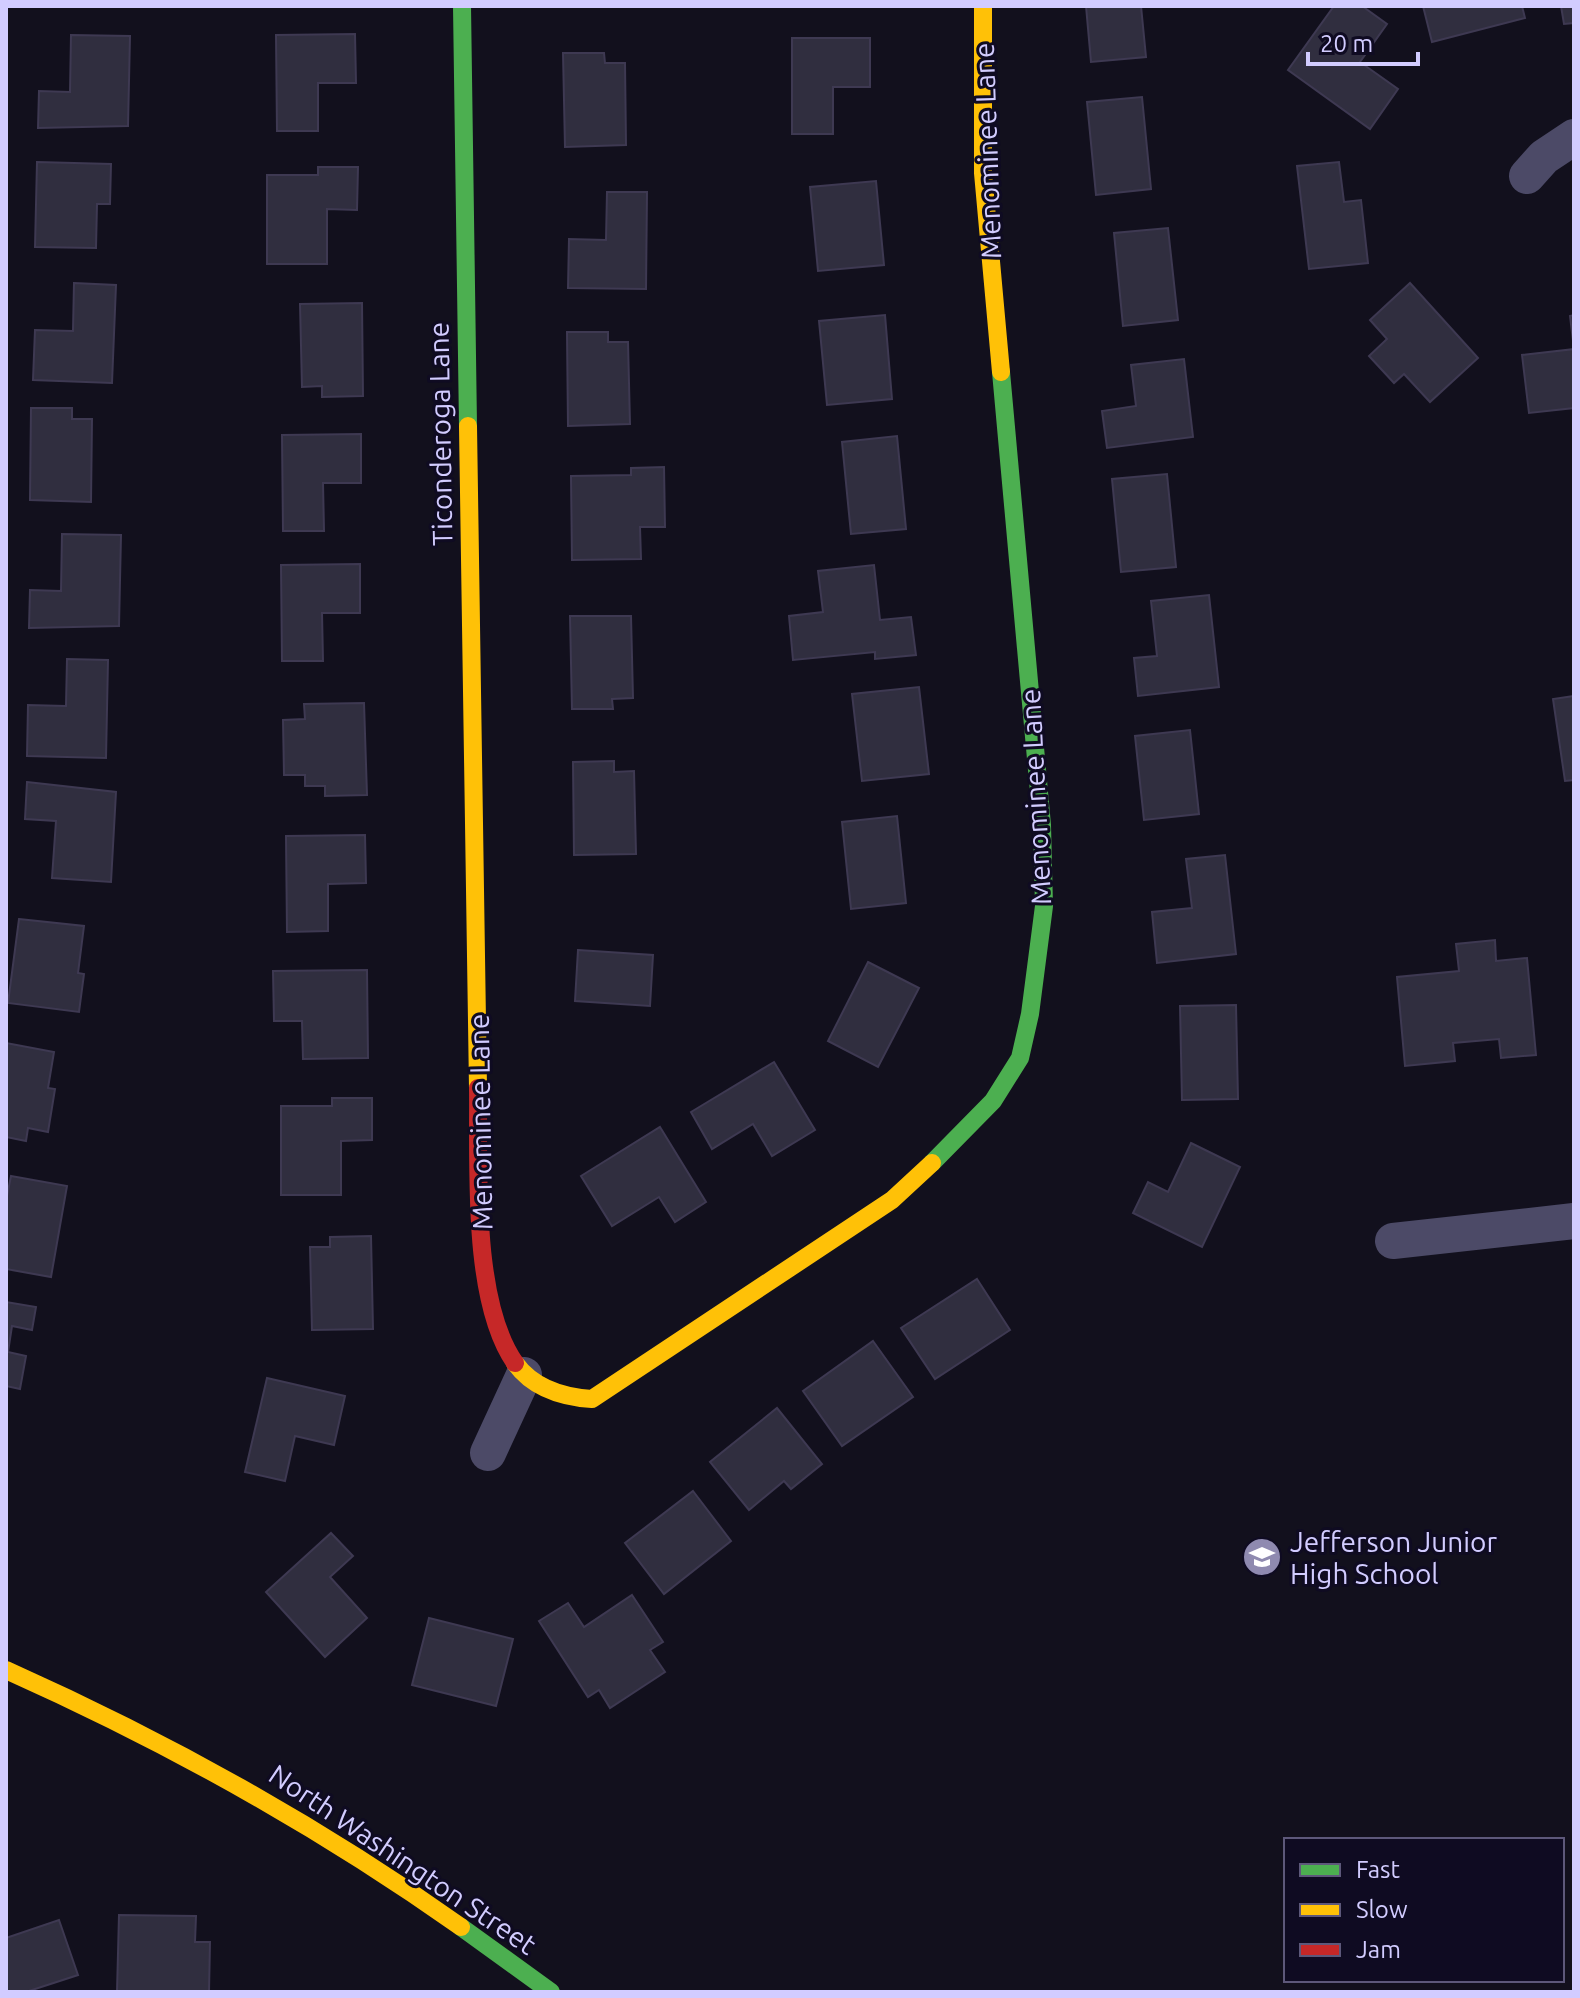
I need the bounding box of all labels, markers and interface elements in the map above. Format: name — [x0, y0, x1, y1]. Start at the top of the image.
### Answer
scale bar — [1308, 16, 1418, 66]
text: 20 m — [1320, 30, 1373, 57]
street label: Menominee Lane — [968, 42, 1006, 260]
street label: Ticonderoga Lane — [423, 322, 457, 546]
street label: Menominee Lane — [1014, 688, 1056, 906]
street label: Menominee Lane — [463, 1013, 497, 1231]
place label: Jefferson Junior High School — [1290, 1526, 1497, 1589]
school or university icon: Jefferson Junior High School — [1241, 1536, 1283, 1578]
street label: North Washington Street — [264, 1758, 542, 1960]
legend — [1284, 1838, 1564, 1982]
text: Fast — [1356, 1856, 1400, 1883]
text: Slow — [1356, 1896, 1408, 1923]
text: Jam — [1356, 1936, 1401, 1963]

